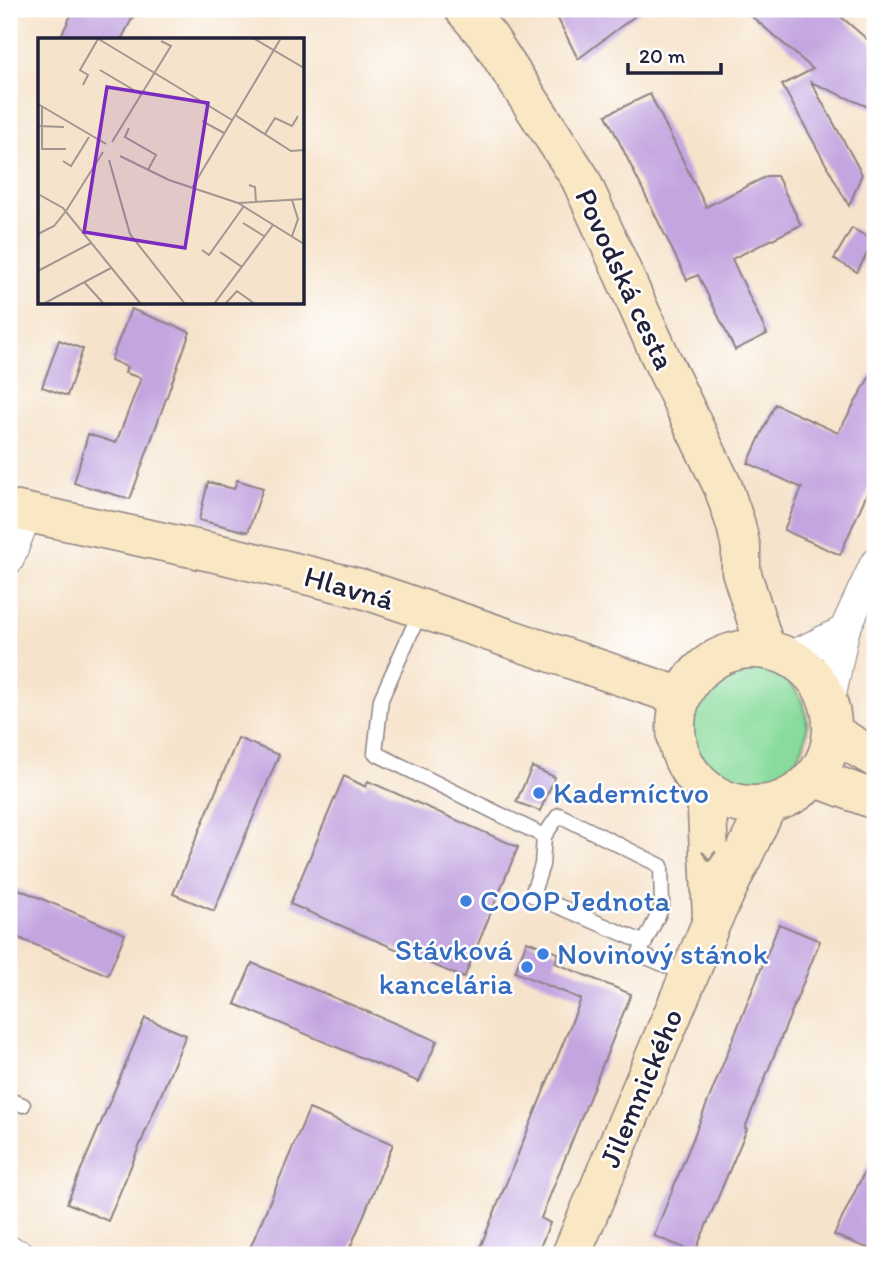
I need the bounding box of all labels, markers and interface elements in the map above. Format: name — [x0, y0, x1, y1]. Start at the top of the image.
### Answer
scale bar — [628, 32, 721, 76]
inset map — [38, 38, 304, 304]
text: 20 m — [639, 43, 686, 68]
street label: Povodská cesta — [567, 182, 684, 375]
street label: Hlavná — [300, 557, 399, 618]
place label: Kaderníctvo — [553, 774, 709, 811]
marker: Kaderníctvo — [531, 785, 547, 801]
one-way arrow — [702, 850, 717, 861]
place label: COOP Jednota — [480, 882, 671, 919]
marker: COOP Jednota — [458, 893, 474, 909]
place label: Stávková kancelária — [379, 931, 513, 1002]
place label: Novinový stánok — [557, 935, 769, 972]
marker: Novinový stánok — [535, 946, 551, 962]
marker: Stávková kancelária — [519, 959, 535, 975]
street label: Jilemnického — [591, 1003, 691, 1173]

